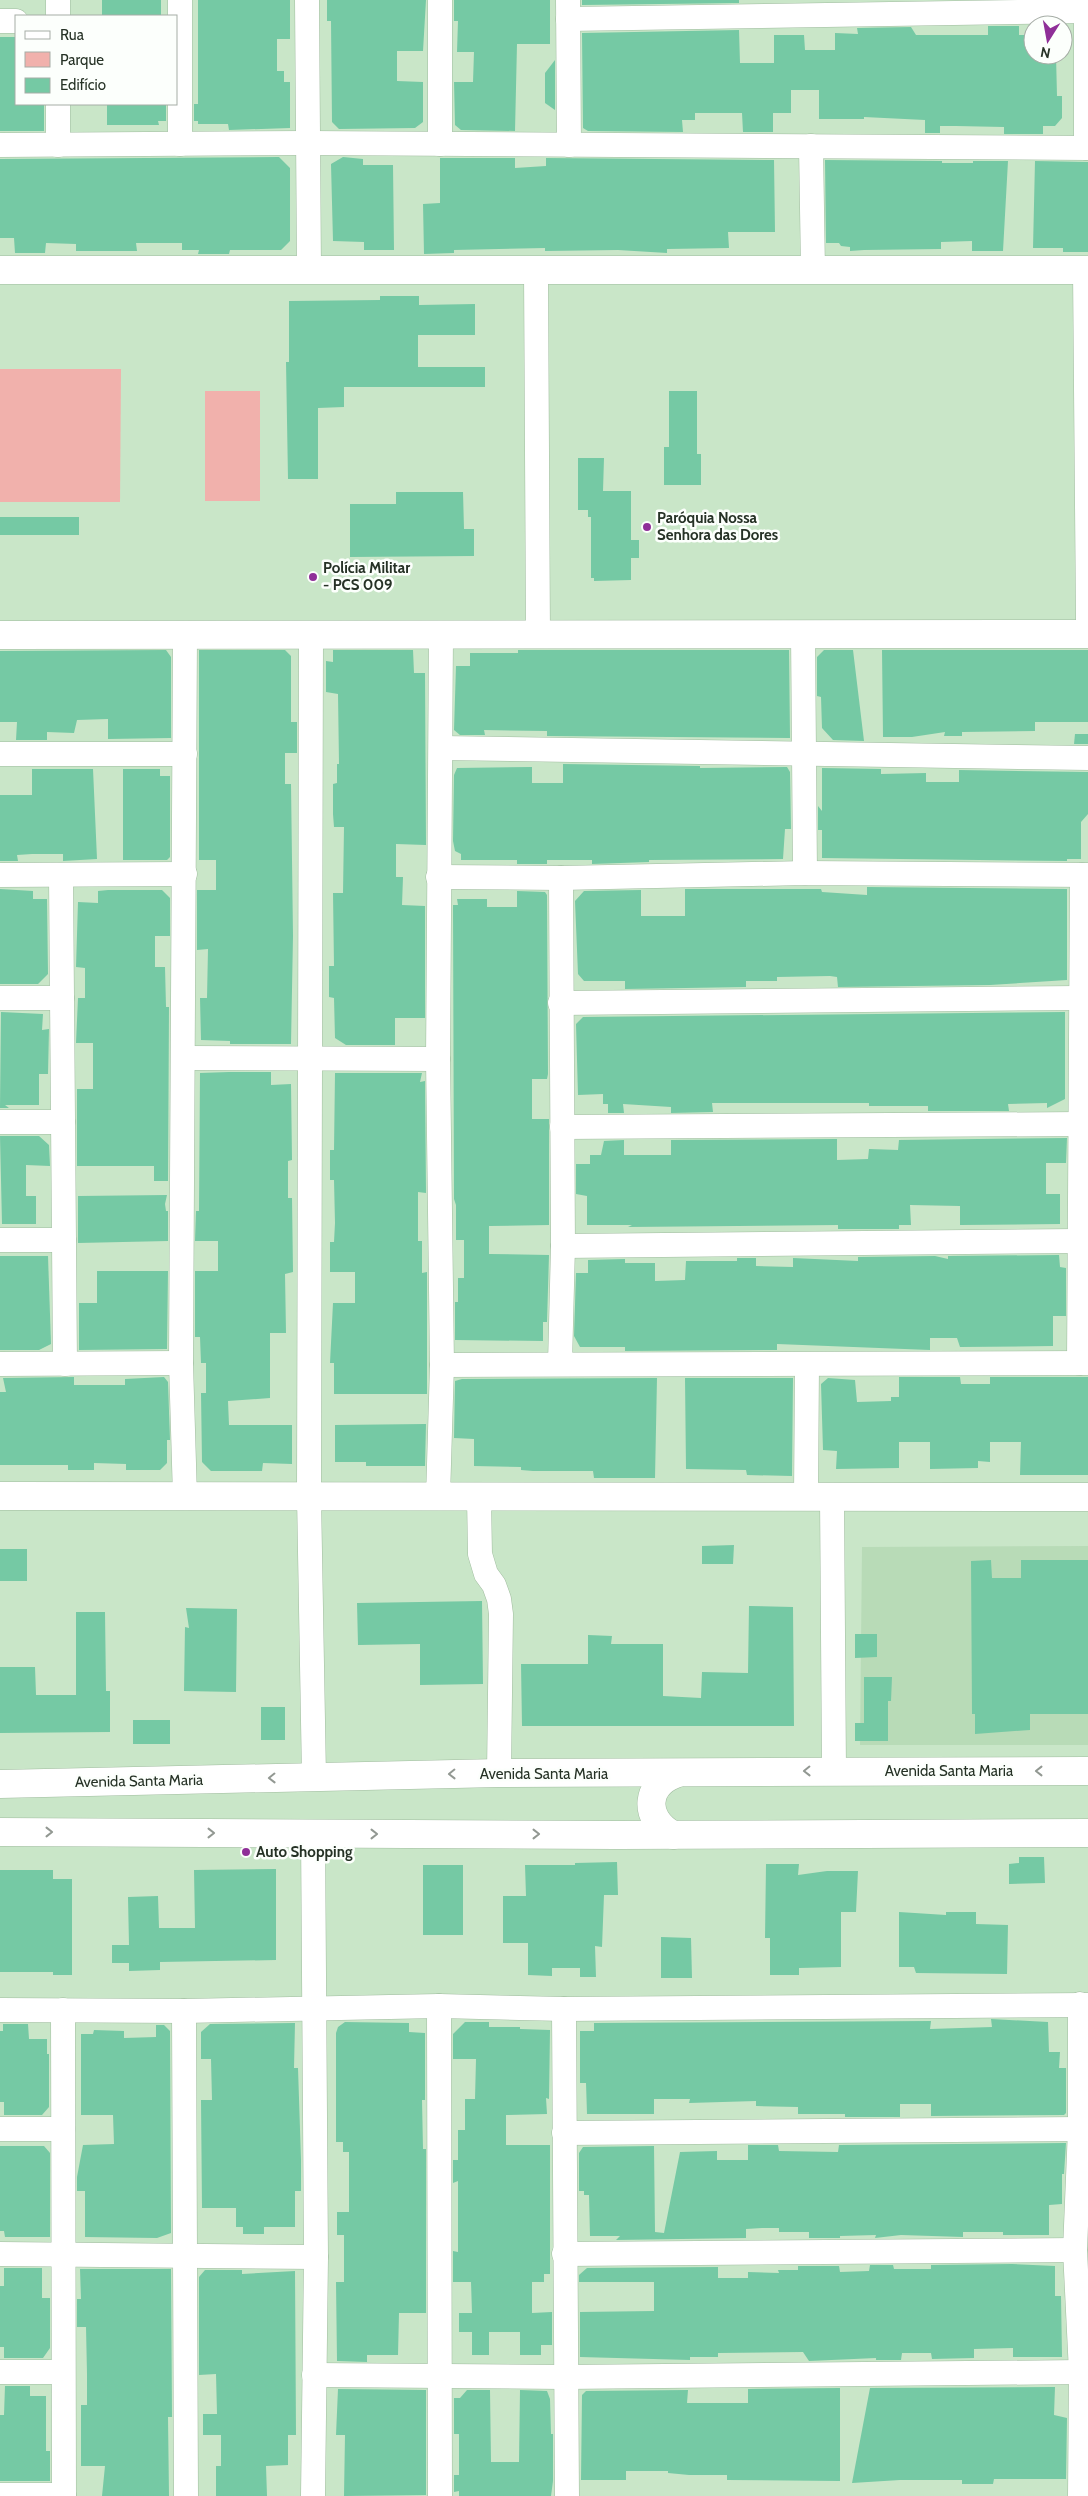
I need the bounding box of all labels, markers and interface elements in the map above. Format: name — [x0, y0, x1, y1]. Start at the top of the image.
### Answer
legend — [15, 15, 178, 105]
north arrow — [1023, 15, 1073, 65]
text: Rua — [60, 26, 85, 44]
text: N — [1039, 43, 1052, 63]
text: Parque — [60, 51, 104, 69]
text: Edifício — [60, 76, 106, 94]
place label: Paróquia Nossa Senhora das Dores — [657, 509, 778, 544]
marker: Paróquia Nossa Senhora das Dores — [641, 521, 653, 533]
place label: Polícia Militar - PCS 009 — [323, 559, 410, 594]
marker: Polícia Militar - PCS 009 — [307, 571, 319, 583]
street label: Avenida Santa Maria — [885, 1762, 1014, 1780]
street label: Avenida Santa Maria — [480, 1765, 609, 1783]
one-way arrow — [803, 1766, 810, 1776]
one-way arrow — [1035, 1766, 1043, 1776]
one-way arrow — [448, 1769, 456, 1779]
street label: Avenida Santa Maria — [75, 1771, 204, 1791]
one-way arrow — [268, 1772, 276, 1783]
one-way arrow — [45, 1827, 53, 1837]
one-way arrow — [208, 1828, 215, 1838]
one-way arrow — [370, 1828, 378, 1839]
one-way arrow — [532, 1829, 540, 1839]
place label: Auto Shopping — [256, 1843, 353, 1861]
marker: Auto Shopping — [240, 1846, 252, 1858]

